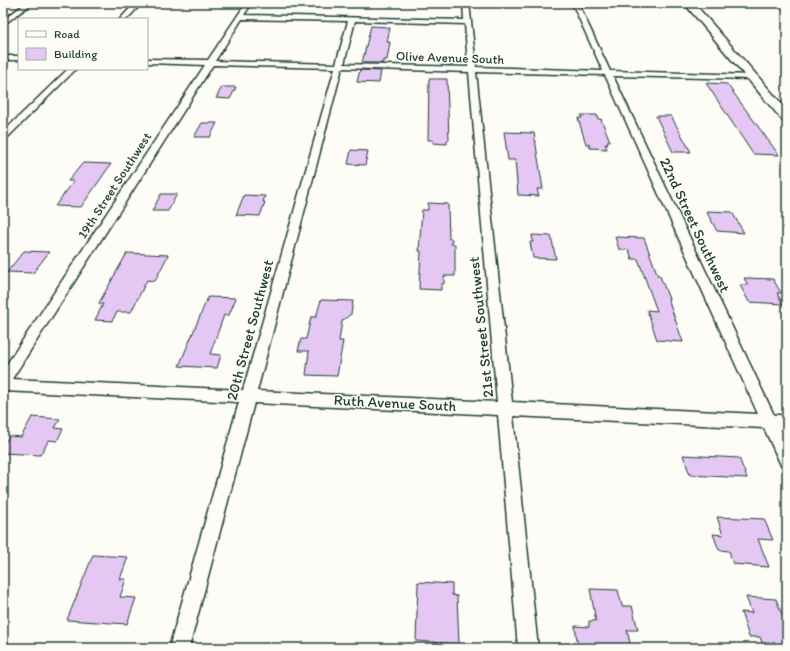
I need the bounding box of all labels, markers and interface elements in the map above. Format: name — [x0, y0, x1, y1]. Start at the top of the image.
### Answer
legend — [18, 18, 148, 70]
text: Road — [54, 27, 80, 41]
text: Building — [54, 47, 98, 61]
street label: Olive Avenue South — [396, 48, 505, 67]
street label: 19th Street Southwest — [74, 129, 154, 241]
street label: 22nd Street Southwest — [656, 155, 734, 296]
street label: 21st Street Southwest — [465, 255, 497, 398]
street label: 20th Street Southwest — [223, 257, 278, 402]
street label: Ruth Avenue South — [333, 391, 457, 415]

